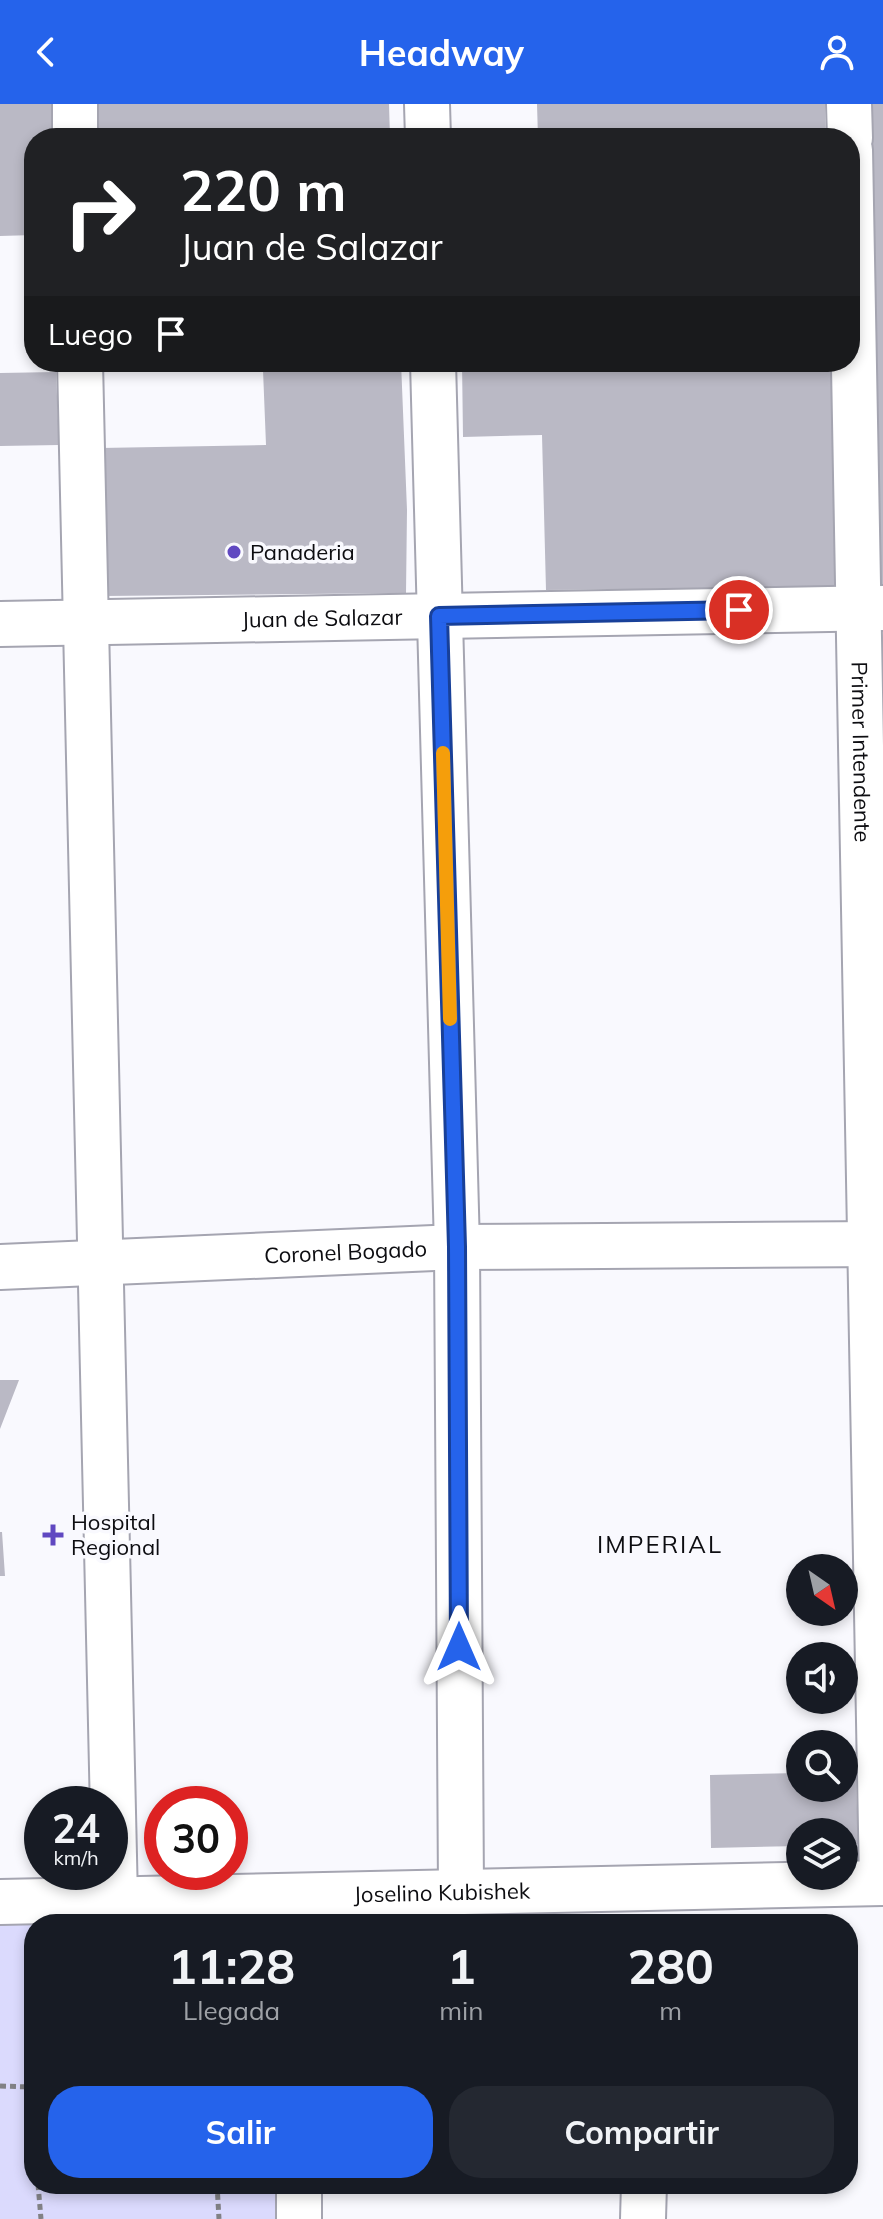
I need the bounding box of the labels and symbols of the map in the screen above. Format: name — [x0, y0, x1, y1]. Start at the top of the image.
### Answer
place label: Panaderia — [250, 538, 355, 566]
marker: Panaderia — [225, 543, 243, 561]
pin — [705, 576, 773, 644]
street label: Juan de Salazar — [241, 603, 403, 634]
street label: Primer Intendente — [845, 661, 877, 843]
street label: Coronel Bogado — [264, 1234, 428, 1269]
place label: Hospital Regional — [71, 1508, 160, 1561]
marker: Hospital Regional — [42, 1524, 64, 1546]
district label: IMPERIAL — [597, 1529, 723, 1559]
north arrow — [786, 1554, 858, 1626]
position arrow — [417, 1605, 501, 1689]
speed limit sign: 30 — [144, 1786, 248, 1890]
street label: Joselino Kubishek — [353, 1877, 531, 1908]

